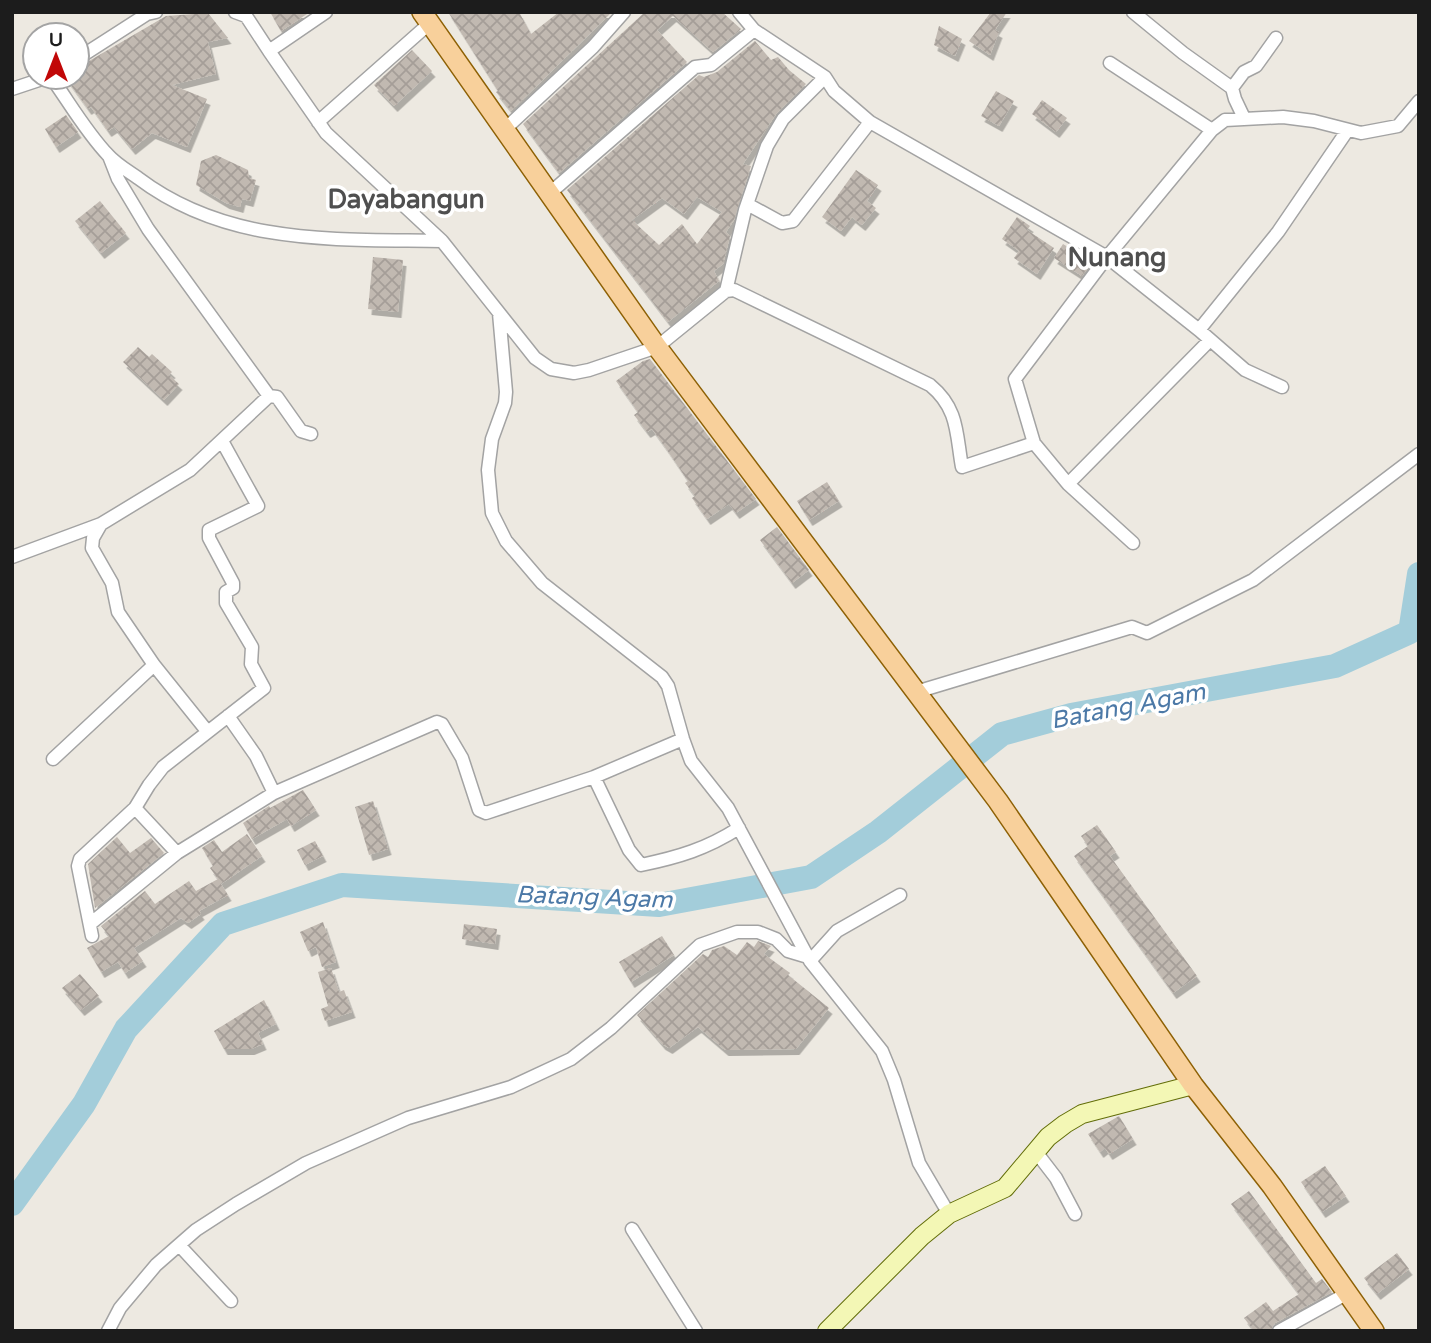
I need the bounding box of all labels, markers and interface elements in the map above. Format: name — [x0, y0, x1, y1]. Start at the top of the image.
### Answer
north arrow — [21, 21, 91, 91]
text: U — [49, 29, 63, 51]
district label: Dayabangun — [328, 184, 485, 215]
district label: Nunang — [1067, 242, 1167, 273]
water label: Batang Agam — [1048, 677, 1209, 736]
water label: Batang Agam — [515, 880, 674, 915]

